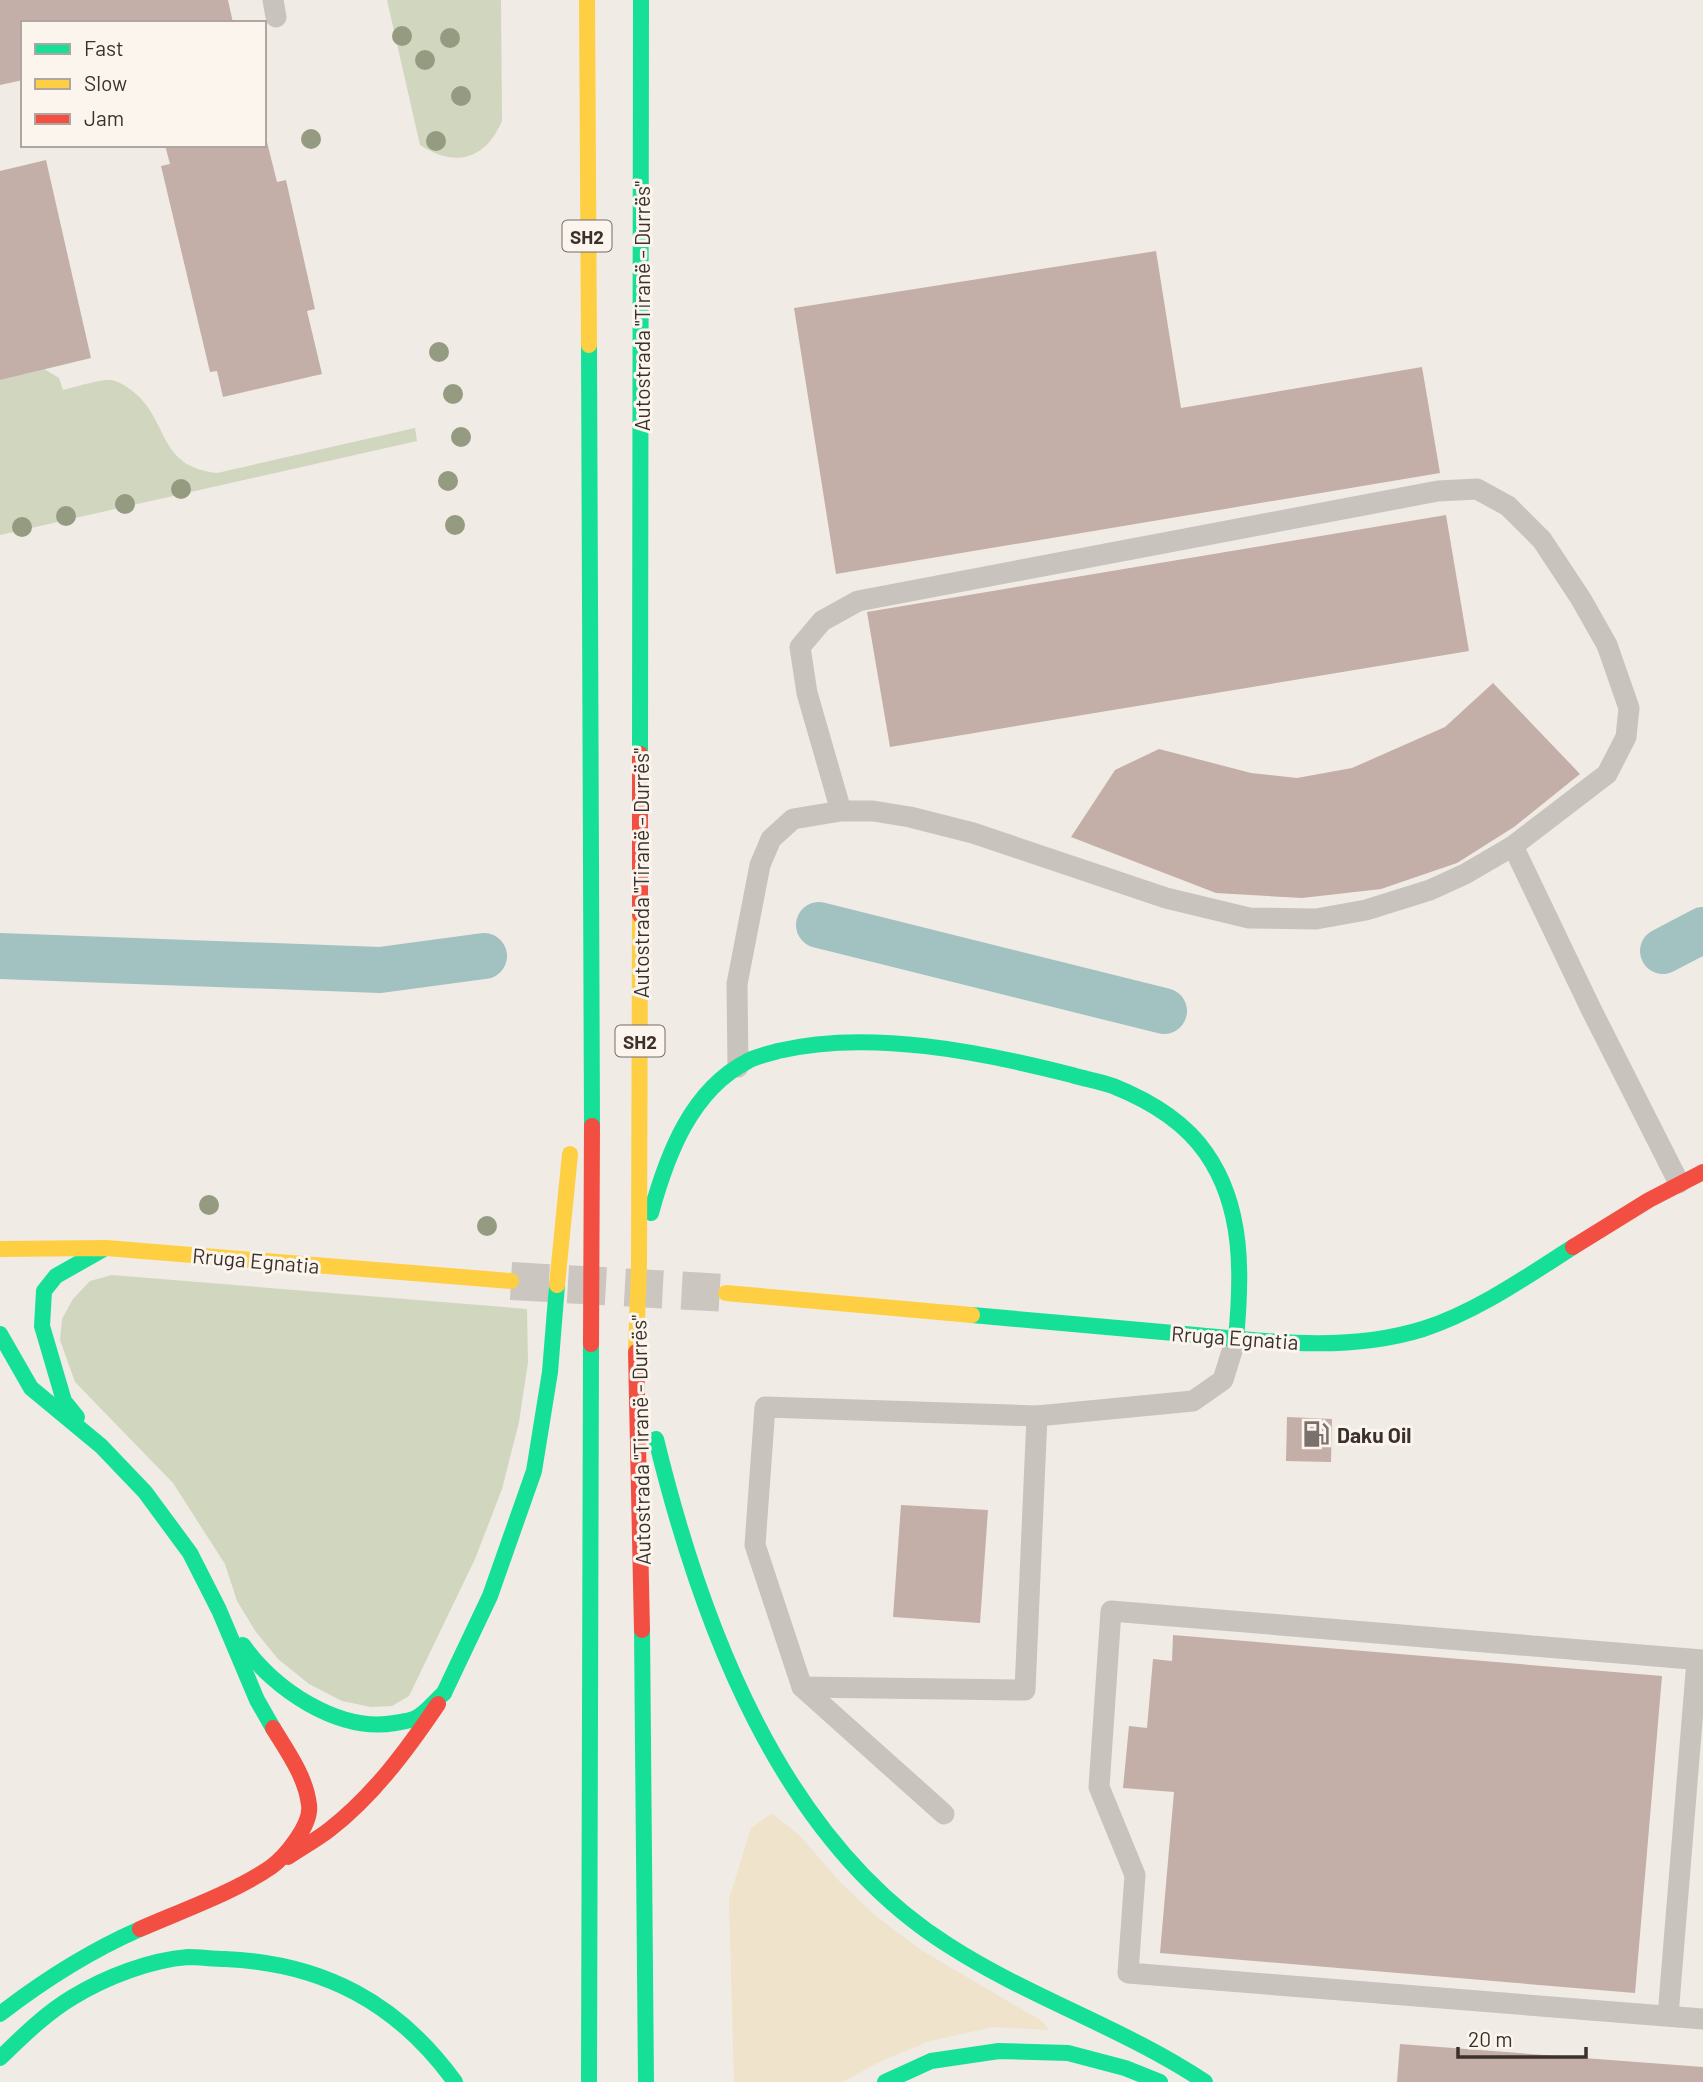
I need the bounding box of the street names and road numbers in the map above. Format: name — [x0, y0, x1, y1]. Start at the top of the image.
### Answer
street label: Autostrada "Tiranë - Durrës" — [629, 181, 654, 431]
road number: SH2 — [562, 220, 612, 252]
street label: Autostrada "Tiranë - Durrës" — [628, 748, 653, 998]
road number: SH2 — [616, 1026, 664, 1056]
street label: Rruga Egnatia — [191, 1242, 321, 1278]
street label: Autostrada "Tiranë - Durrës" — [625, 1315, 655, 1565]
street label: Rruga Egnatia — [1171, 1320, 1299, 1354]

